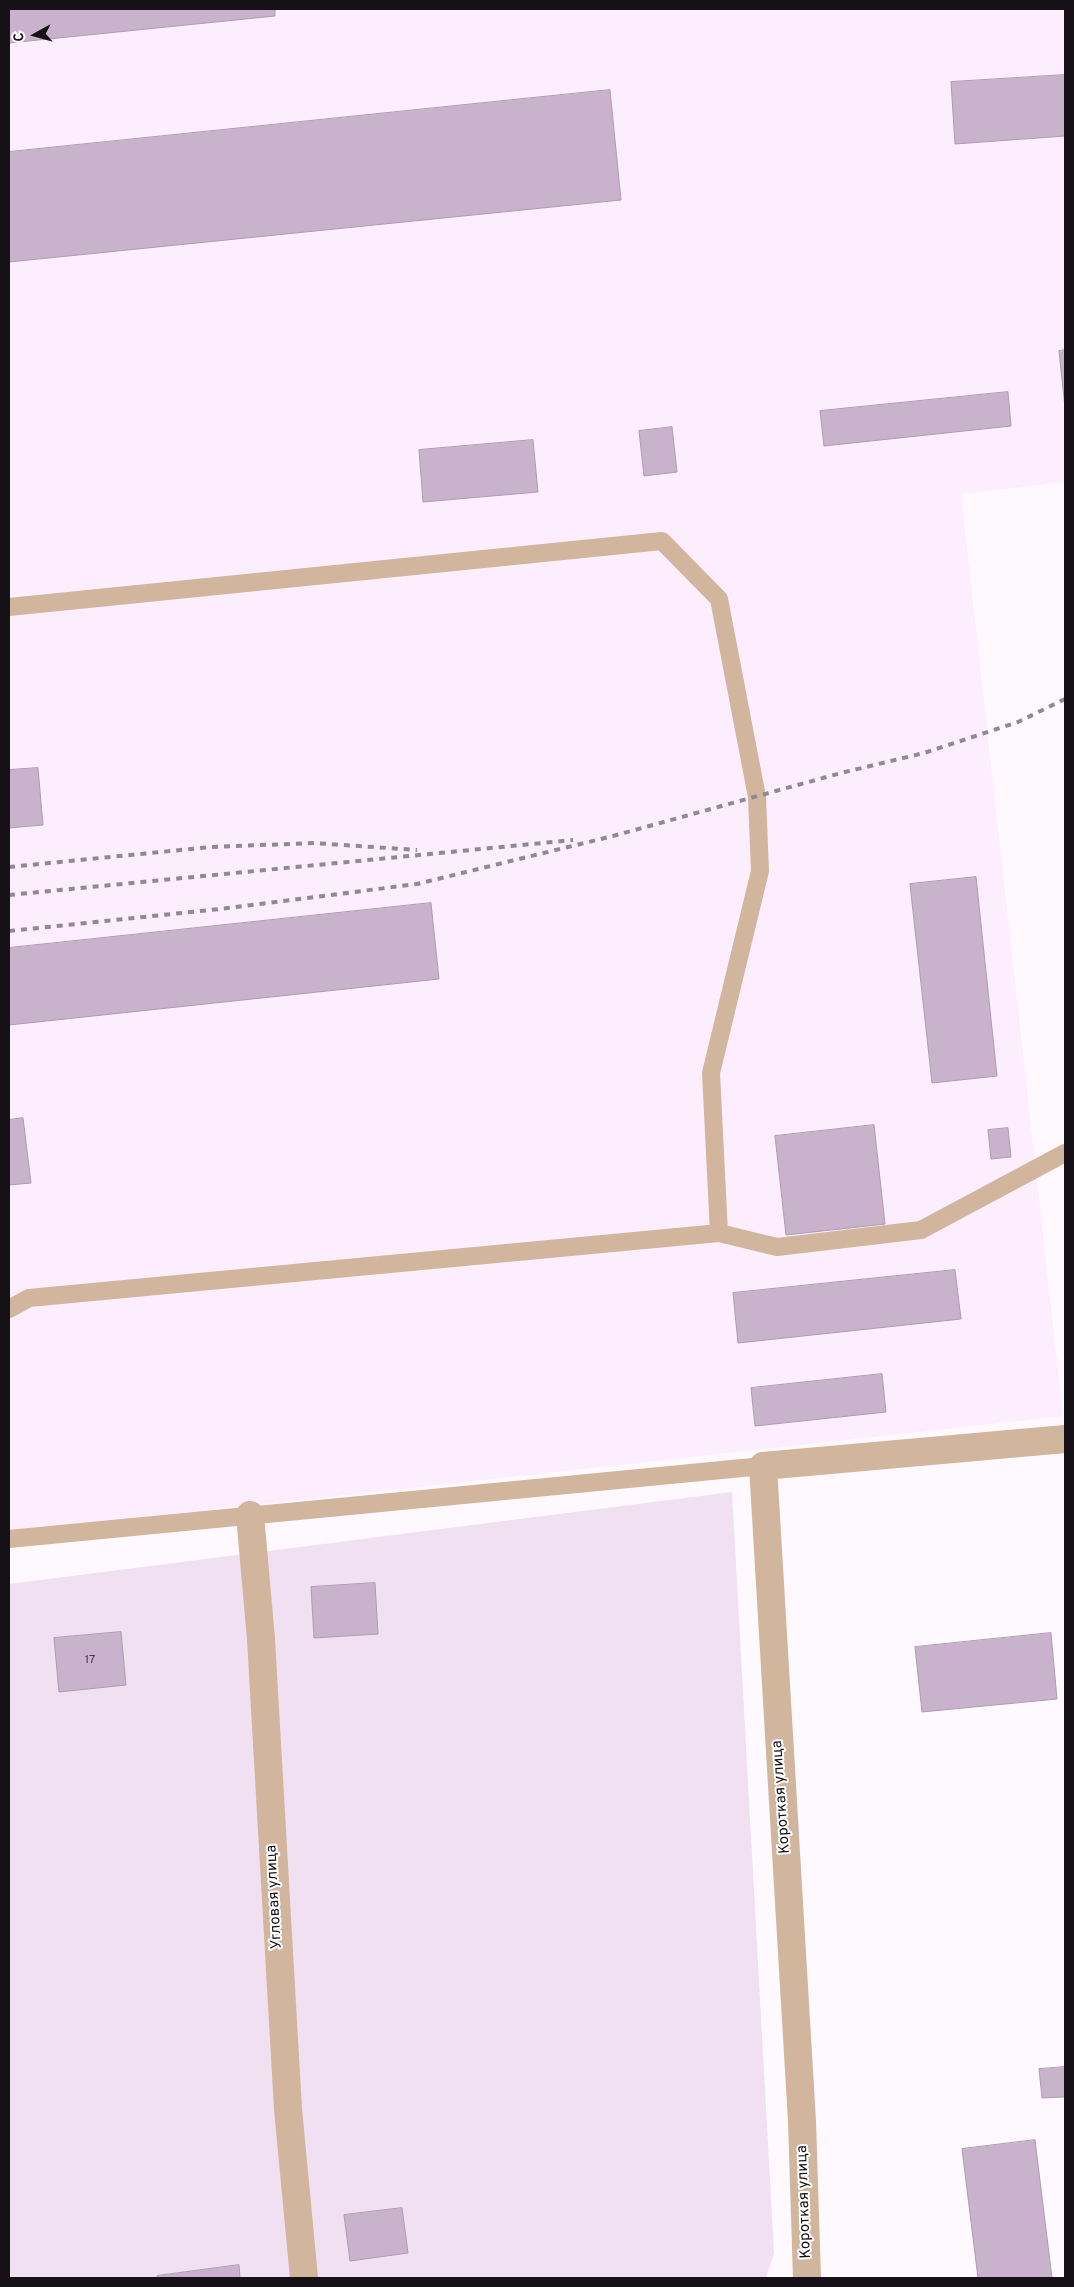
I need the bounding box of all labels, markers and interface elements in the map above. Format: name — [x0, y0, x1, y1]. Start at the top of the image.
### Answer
north arrow — [10, 10, 60, 60]
text: С — [11, 31, 29, 42]
house number: 17 — [85, 1654, 95, 1668]
street label: Короткая улица — [769, 1740, 795, 1854]
street label: Угловая улица — [263, 1844, 287, 1950]
street label: Короткая улица — [794, 2145, 816, 2259]

